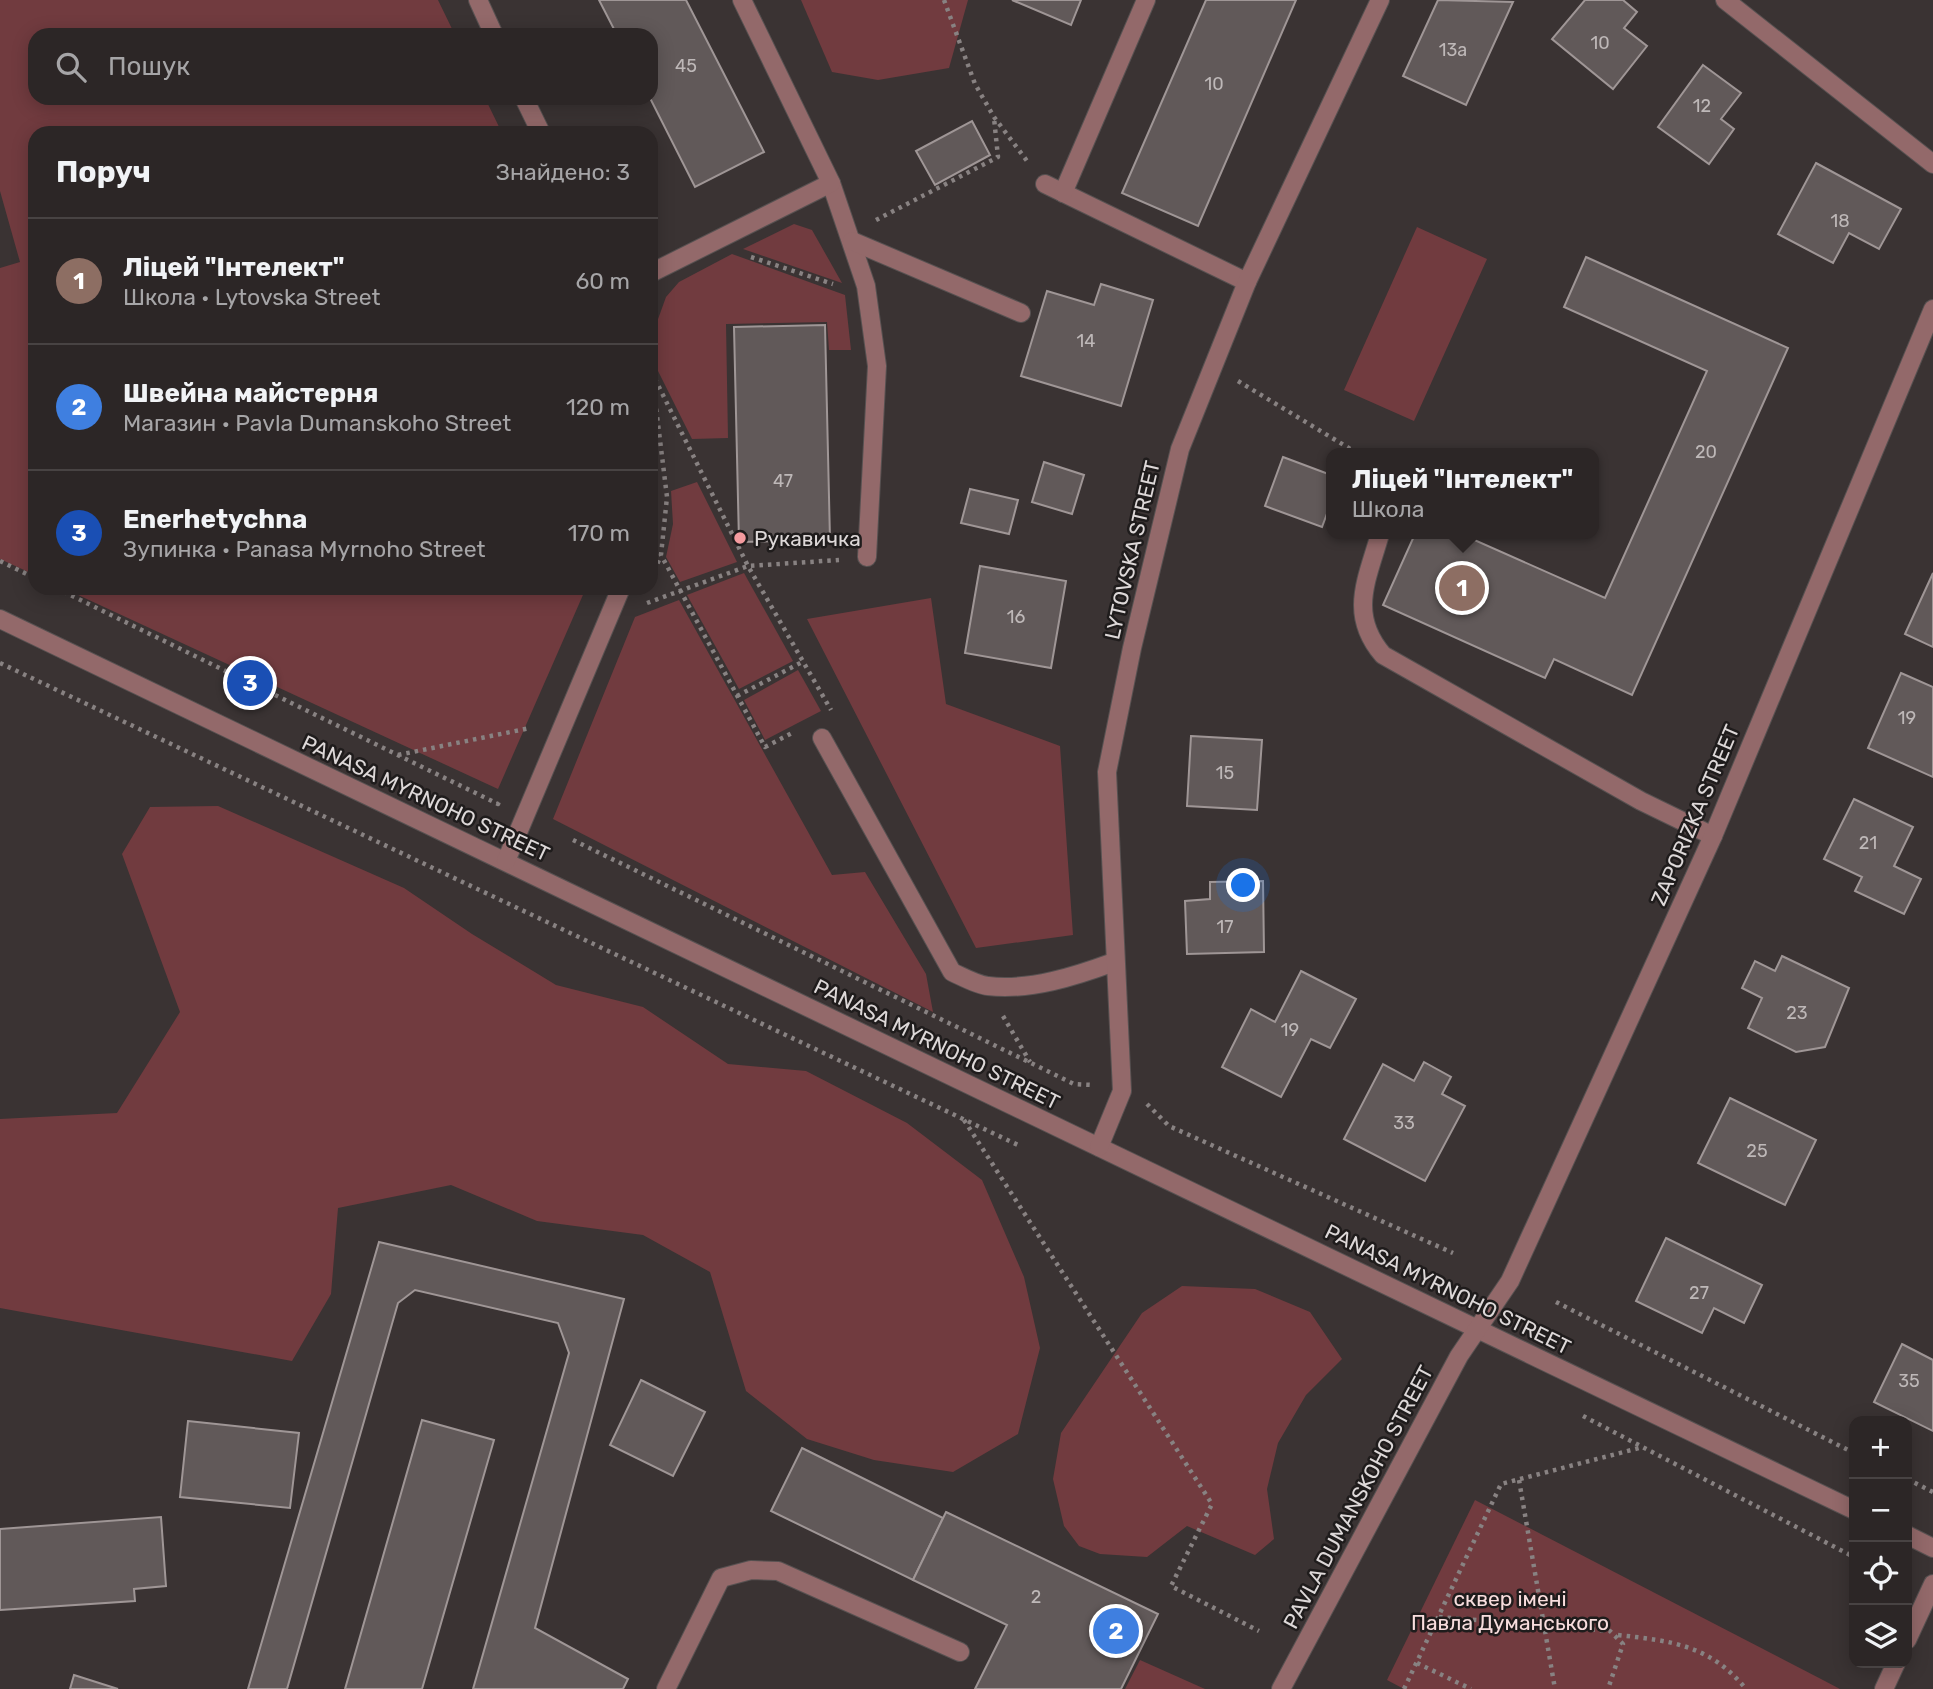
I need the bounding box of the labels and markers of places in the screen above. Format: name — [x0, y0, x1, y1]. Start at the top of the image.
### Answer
place label: Рукавичка — [754, 526, 861, 551]
marker: Рукавичка — [732, 530, 748, 546]
pin: 1 — [1439, 562, 1485, 614]
pin: 3 — [227, 657, 273, 709]
pin: 2 — [1093, 1605, 1139, 1657]

